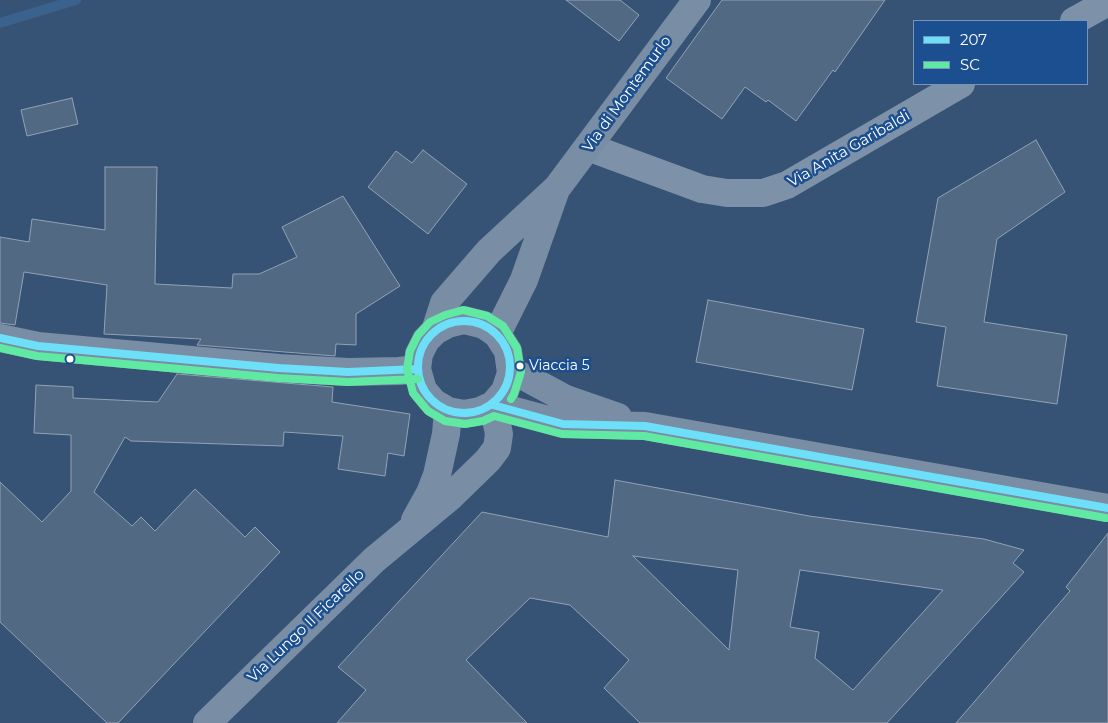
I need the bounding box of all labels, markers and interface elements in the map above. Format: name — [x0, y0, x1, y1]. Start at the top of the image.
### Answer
legend — [913, 20, 1088, 85]
text: 207 — [960, 30, 987, 49]
street label: Via di Montemurlo — [579, 32, 675, 156]
text: SC — [960, 55, 980, 74]
street label: Via Anita Garibaldi — [785, 107, 913, 191]
unlabelled marker — [65, 354, 75, 364]
place label: Viaccia 5 — [529, 358, 590, 374]
marker: Viaccia 5 — [515, 361, 525, 371]
street label: Via Lungo Il Ficarello — [244, 566, 368, 686]

